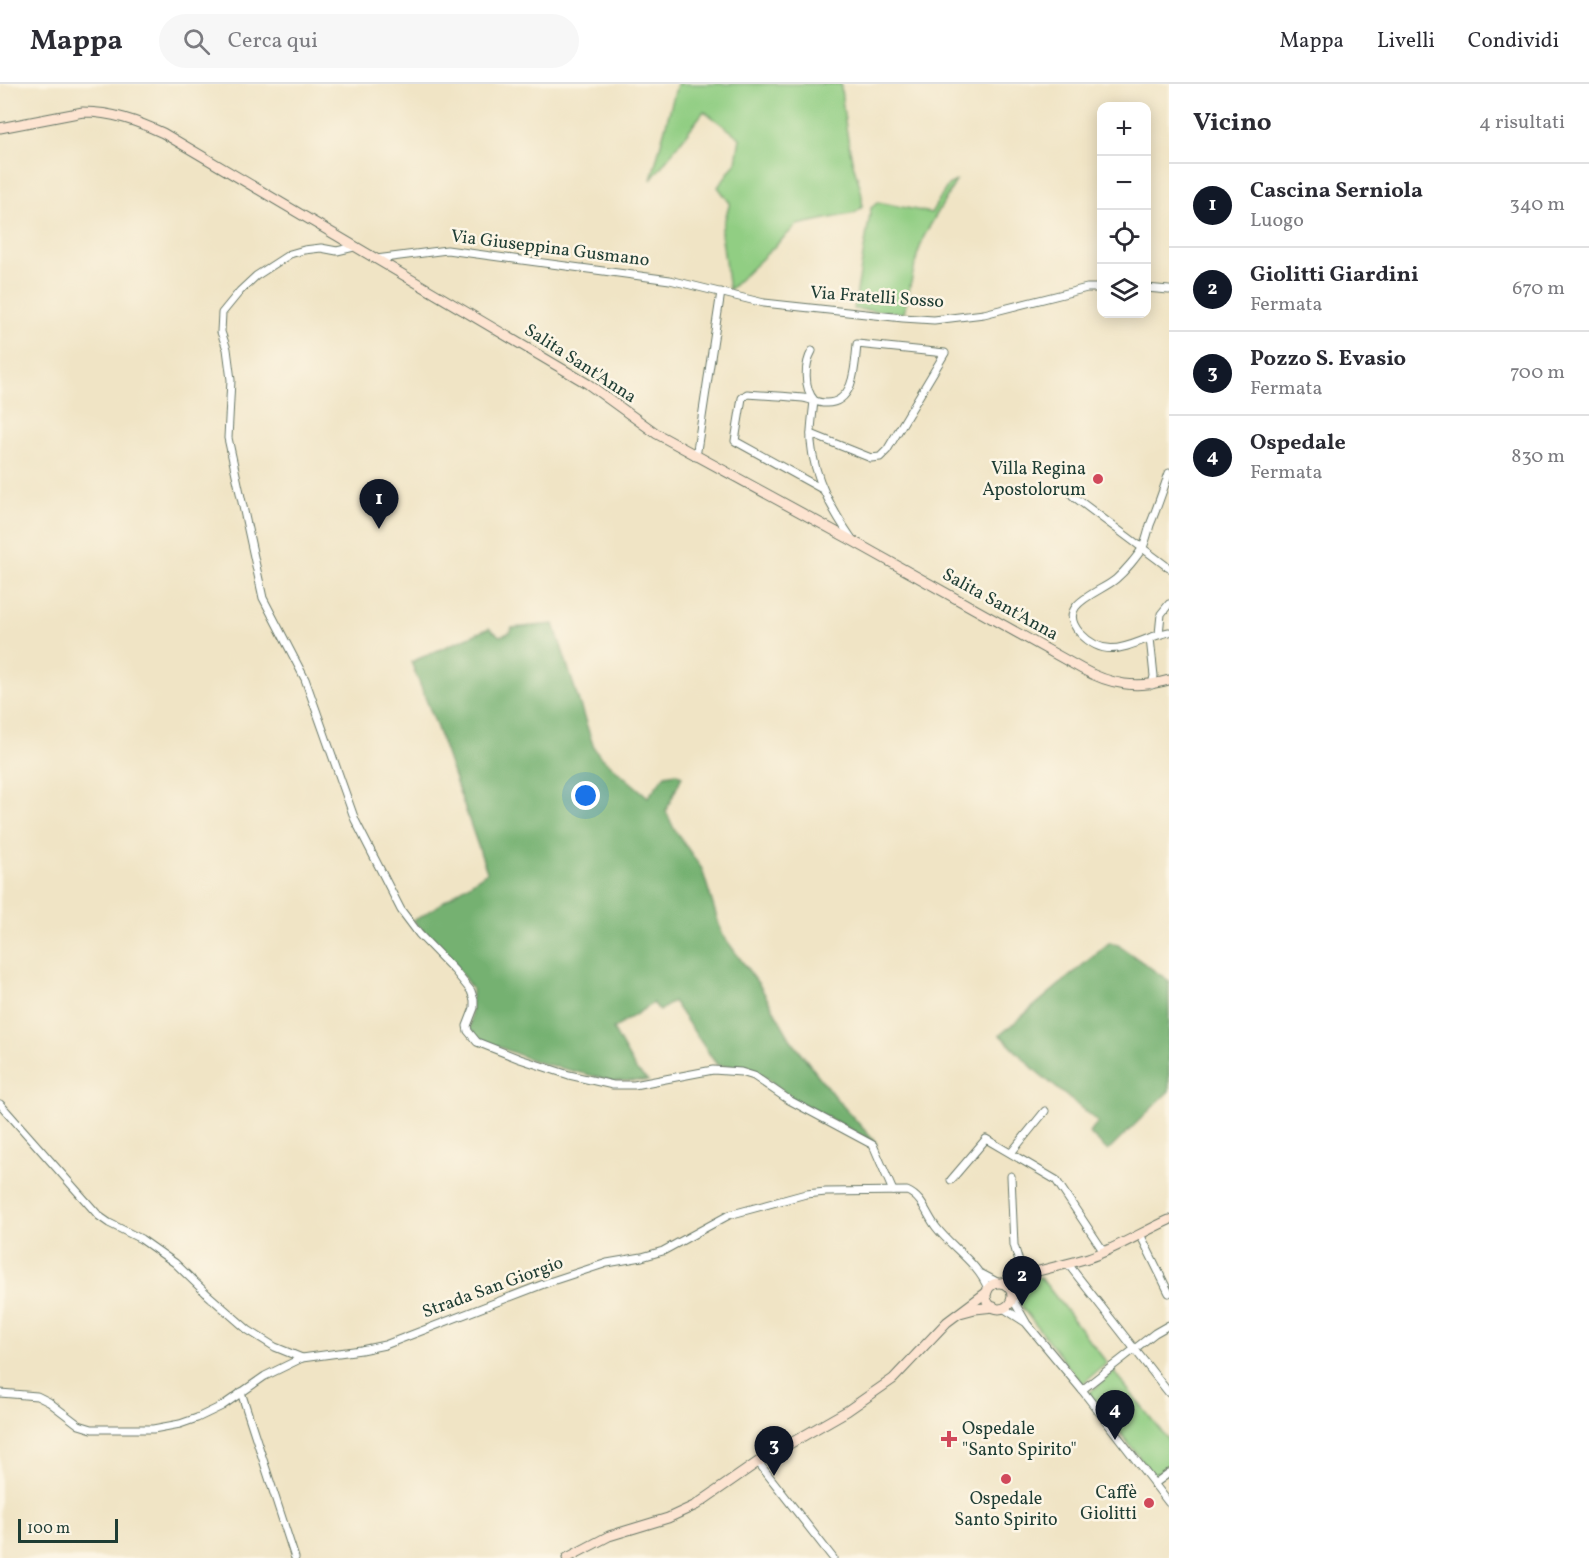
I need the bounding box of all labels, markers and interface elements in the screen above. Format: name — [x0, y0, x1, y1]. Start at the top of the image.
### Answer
search box — [159, 14, 579, 68]
text: Mappa — [30, 22, 123, 61]
icon: search — [180, 25, 213, 58]
text: Cerca qui — [228, 26, 318, 57]
text: Mappa — [1279, 27, 1344, 56]
text: Livelli — [1377, 27, 1435, 56]
text: Condividi — [1468, 27, 1559, 56]
map controls — [1097, 102, 1151, 318]
button: + — [1097, 102, 1151, 156]
text: Vicino — [1193, 105, 1272, 141]
text: 4 risultati — [1479, 109, 1565, 137]
button: − — [1097, 156, 1151, 210]
text: Cascina Serniola — [1250, 176, 1423, 207]
text: 1 — [1208, 191, 1217, 219]
text: 340 m — [1509, 191, 1565, 219]
text: Luogo — [1250, 207, 1304, 235]
button: locate — [1097, 210, 1151, 264]
street label: Via Giuseppina Gusmano — [449, 224, 651, 274]
text: Giolitti Giardini — [1250, 260, 1419, 291]
button: layers — [1097, 264, 1151, 318]
text: 2 — [1207, 275, 1218, 303]
text: 670 m — [1512, 275, 1565, 303]
street label: Via Fratelli Sosso — [809, 281, 945, 315]
text: Fermata — [1250, 291, 1322, 319]
street label: Salita Sant'Anna — [519, 318, 641, 410]
text: Pozzo S. Evasio — [1250, 344, 1406, 375]
text: 3 — [1207, 359, 1218, 387]
text: 700 m — [1510, 359, 1565, 387]
text: Fermata — [1250, 375, 1322, 403]
text: Ospedale — [1250, 428, 1346, 459]
text: 4 — [1206, 443, 1219, 471]
text: 830 m — [1511, 443, 1565, 471]
place label: Villa Regina Apostolorum — [982, 457, 1086, 503]
text: Fermata — [1250, 459, 1322, 487]
marker: Villa Regina Apostolorum — [1091, 472, 1105, 486]
pin: 1 — [360, 480, 398, 529]
street label: Salita Sant'Anna — [937, 563, 1063, 647]
your location — [571, 781, 600, 810]
street label: Strada San Giorgio — [419, 1251, 567, 1325]
pin: 2 — [1002, 1256, 1042, 1306]
pin: 4 — [1096, 1390, 1134, 1440]
place label: Ospedale "Santo Spirito" — [962, 1417, 1077, 1463]
pin: 3 — [754, 1426, 794, 1476]
marker: Ospedale "Santo Spirito" — [940, 1430, 958, 1448]
marker: Ospedale Santo Spirito — [999, 1472, 1013, 1486]
place label: Caffè Giolitti — [1080, 1481, 1137, 1527]
place label: Ospedale Santo Spirito — [954, 1487, 1058, 1533]
marker: Caffè Giolitti — [1142, 1496, 1156, 1510]
scale bar — [18, 1516, 118, 1544]
text: 100 m — [27, 1518, 70, 1540]

